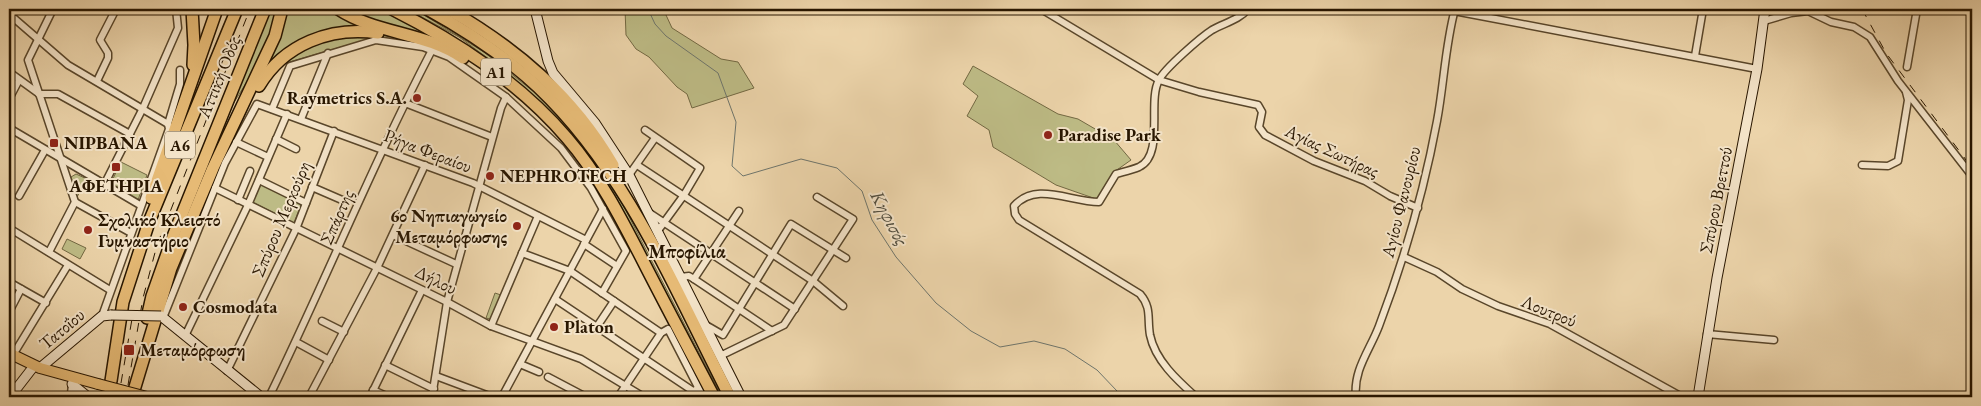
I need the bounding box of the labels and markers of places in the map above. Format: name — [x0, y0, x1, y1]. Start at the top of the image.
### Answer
place label: Raymetrics S.A. — [287, 86, 407, 109]
marker: Raymetrics S.A. — [411, 92, 423, 104]
place label: Paradise Park — [1058, 123, 1162, 146]
marker: Paradise Park — [1042, 129, 1054, 141]
place label: ΝΙΡΒΑΝΑ — [64, 131, 149, 154]
marker: ΝΙΡΒΑΝΑ — [48, 137, 60, 149]
marker: ΑΦΕΤΗΡΙΑ — [110, 161, 122, 173]
place label: NEPHROTECH — [500, 164, 627, 187]
marker: NEPHROTECH — [484, 170, 496, 182]
place label: ΑΦΕΤΗΡΙΑ — [68, 174, 164, 197]
place label: 6ο Νηπιαγωγείο Μεταμόρφωσης — [390, 204, 508, 248]
place label: Σχολικό Κλειστό Γυμναστήριο — [98, 208, 221, 252]
marker: 6ο Νηπιαγωγείο Μεταμόρφωσης — [511, 220, 523, 232]
marker: Σχολικό Κλειστό Γυμναστήριο — [82, 224, 94, 236]
place label: Cosmodata — [193, 295, 277, 318]
marker: Cosmodata — [177, 301, 189, 313]
place label: Platon — [564, 315, 614, 338]
marker: Platon — [548, 321, 560, 333]
place label: Μεταμόρφωση — [140, 338, 246, 361]
marker: Μεταμόρφωση — [122, 343, 136, 357]

